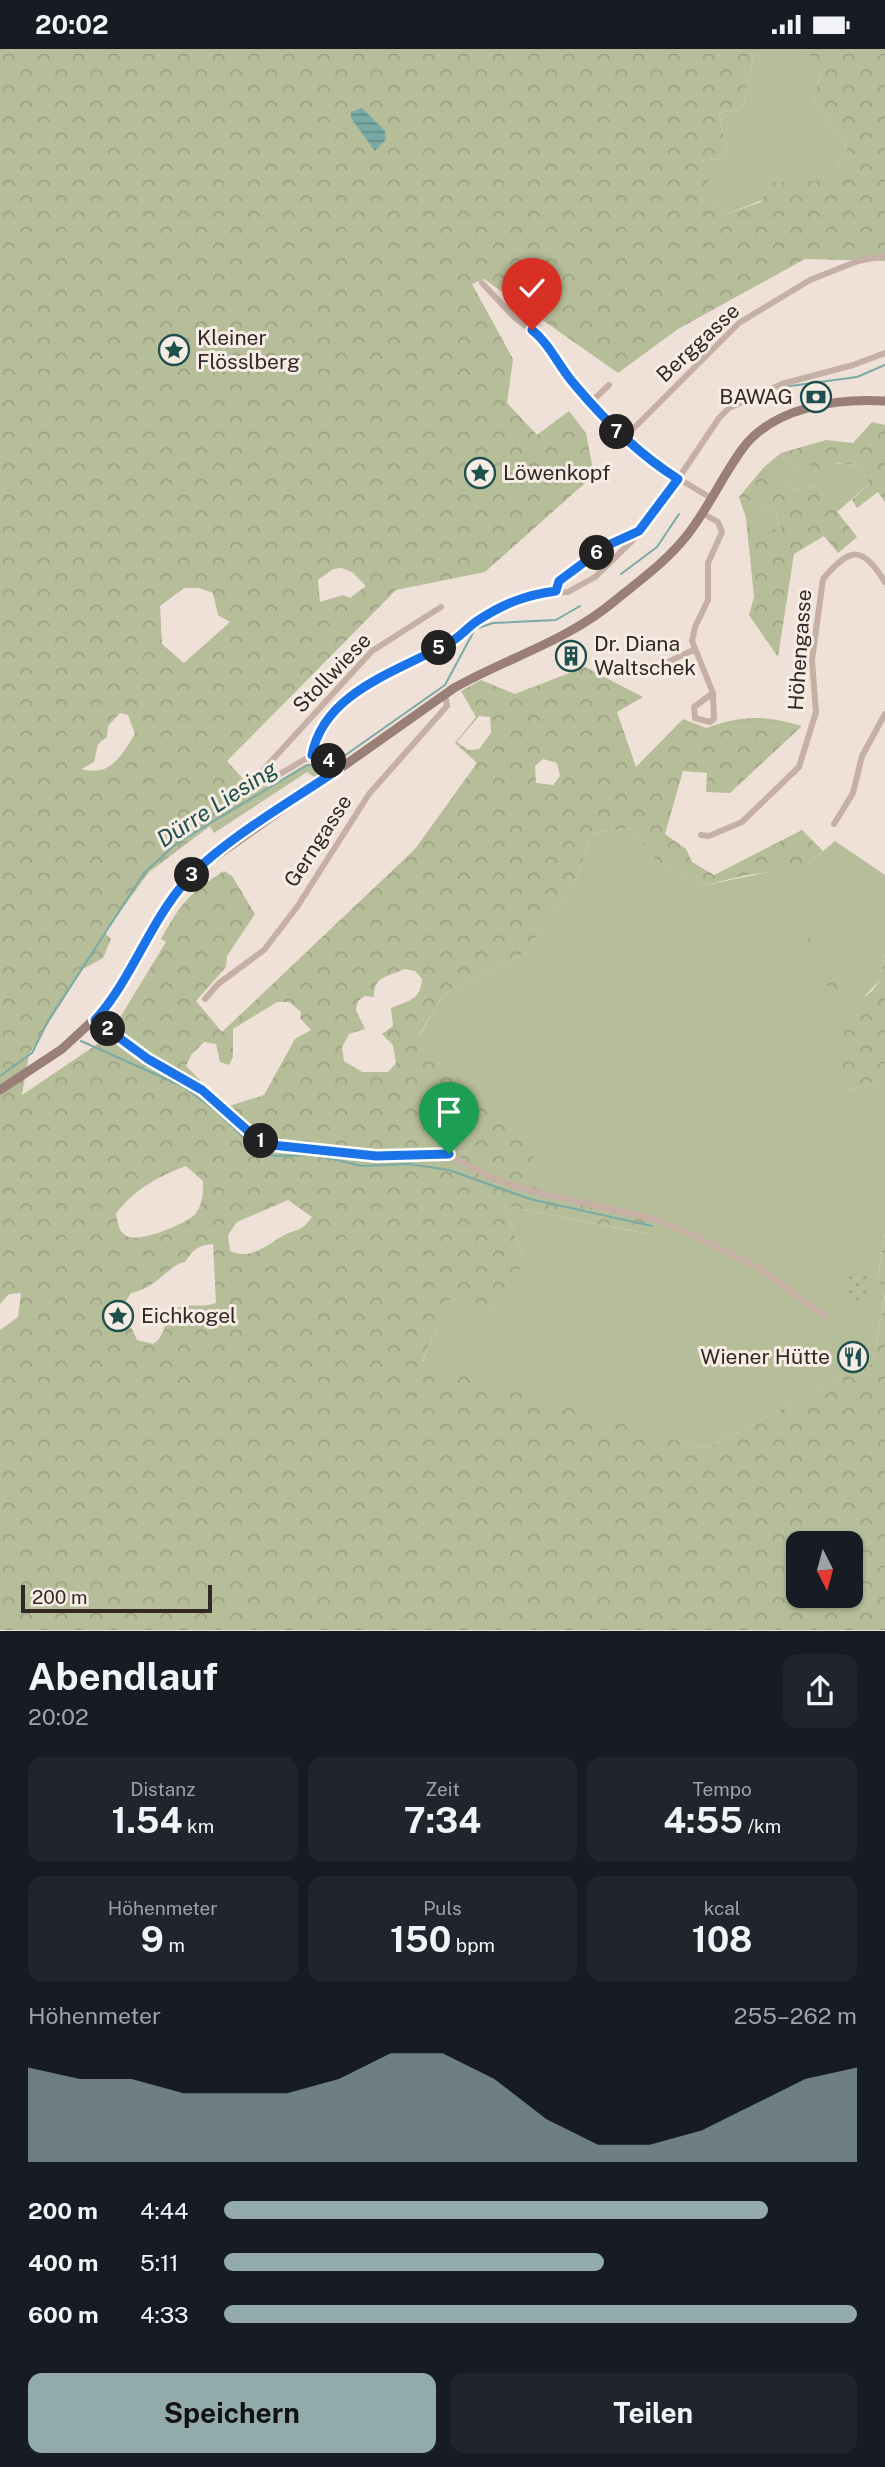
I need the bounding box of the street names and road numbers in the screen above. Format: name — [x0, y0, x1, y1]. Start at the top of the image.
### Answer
street label: Berggasse — [651, 298, 744, 387]
street label: Höhengasse — [783, 589, 816, 711]
street label: Stollwiese — [287, 628, 376, 718]
street label: Gerngasse — [279, 790, 357, 892]

